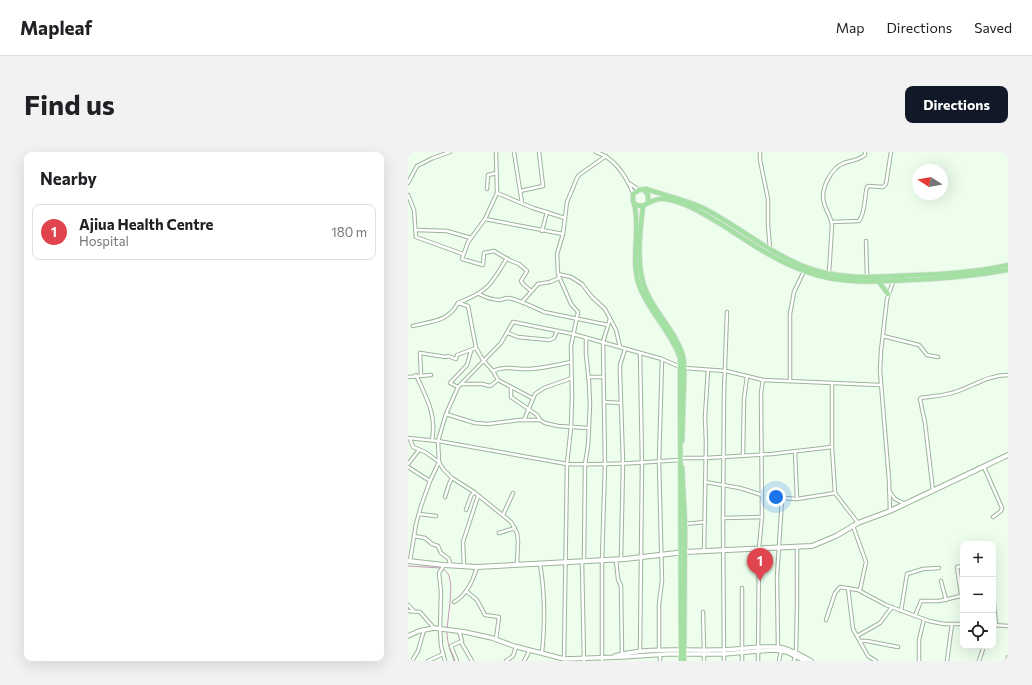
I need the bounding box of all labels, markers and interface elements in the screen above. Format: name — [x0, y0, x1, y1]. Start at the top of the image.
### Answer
text: Mapleaf — [20, 16, 92, 39]
text: Map — [836, 19, 865, 36]
text: Directions — [887, 19, 952, 36]
text: Saved — [974, 19, 1012, 36]
button: Directions — [905, 86, 1008, 123]
text: Find us — [24, 87, 115, 121]
north arrow — [912, 164, 948, 200]
text: Nearby — [40, 168, 97, 189]
text: Ajiua Health Centre — [79, 215, 214, 233]
text: 1 — [51, 224, 57, 240]
text: 180 m — [331, 224, 367, 240]
text: Hospital — [79, 233, 129, 249]
your location — [766, 487, 786, 507]
map controls — [960, 541, 996, 649]
button: + — [960, 541, 996, 577]
pin: 1 — [747, 548, 773, 581]
button: − — [960, 577, 996, 613]
button: locate — [960, 613, 996, 649]

